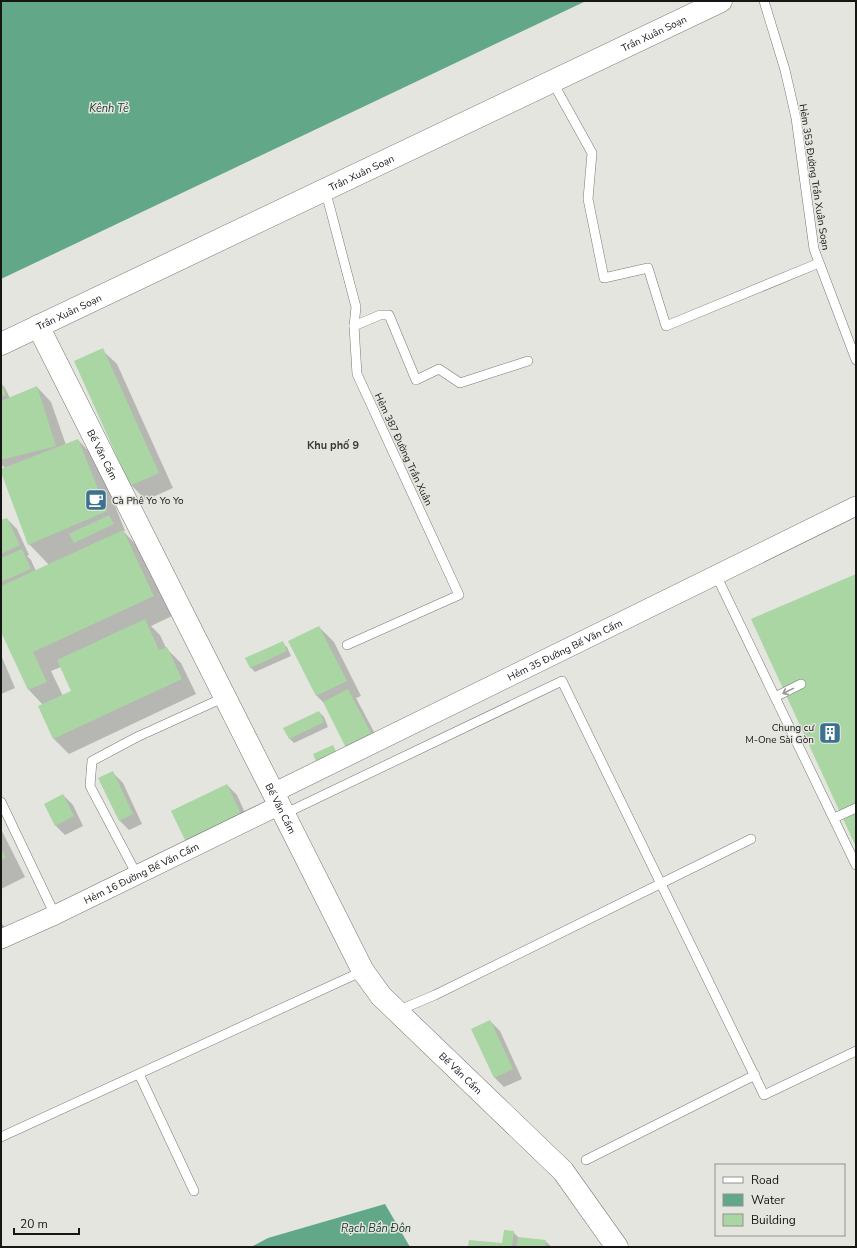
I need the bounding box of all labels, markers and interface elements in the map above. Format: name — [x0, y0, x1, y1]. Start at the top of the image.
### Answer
street label: Trần Xuân Soạn — [619, 12, 689, 55]
water label: Kênh Tẻ — [89, 101, 129, 116]
street label: Hẻm 353 Đường Trần Xuân Soạn — [796, 103, 833, 251]
street label: Trần Xuân Soạn — [327, 152, 397, 195]
street label: Trần Xuân Soạn — [34, 291, 104, 334]
street label: Hẻm 387 Đường Trần Xuân — [371, 391, 435, 508]
street label: Bế Văn Cấm — [83, 427, 121, 483]
district label: Khu phố 9 — [307, 438, 359, 453]
cafe icon: Cà Phê Yo Yo Yo — [83, 487, 109, 513]
place label: Cà Phê Yo Yo Yo — [112, 494, 184, 508]
street label: Hẻm 35 Đường Bế Văn Cấm — [505, 616, 625, 685]
one-way arrow — [782, 688, 794, 695]
building icon: Chung cư M-One Sài Gòn — [817, 720, 843, 746]
place label: Chung cư M-One Sài Gòn — [745, 721, 815, 747]
street label: Bế Văn Cấm — [261, 781, 299, 836]
street label: Hẻm 16 Đường Bế Văn Cấm — [82, 840, 201, 908]
street label: Bế Văn Cấm — [436, 1049, 485, 1098]
legend — [715, 1164, 845, 1236]
text: Road — [751, 1172, 779, 1188]
text: Water — [751, 1192, 785, 1208]
scale bar — [14, 1210, 79, 1236]
text: Building — [751, 1212, 796, 1228]
text: 20 m — [20, 1216, 48, 1232]
water label: Rạch Bần Đôn — [341, 1221, 411, 1236]

